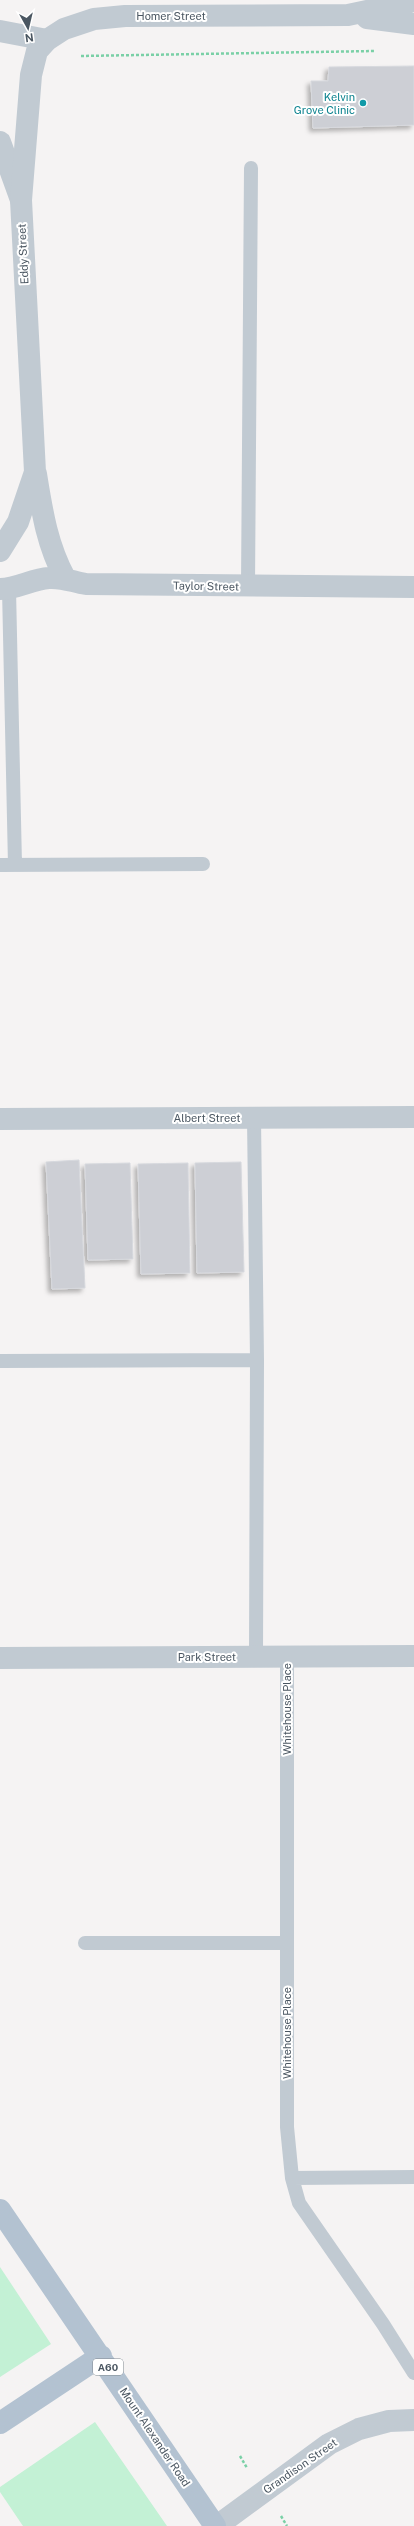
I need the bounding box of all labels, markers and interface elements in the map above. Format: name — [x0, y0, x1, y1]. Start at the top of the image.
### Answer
north arrow — [8, 8, 48, 48]
street label: Homer Street — [136, 10, 206, 22]
text: N — [24, 31, 34, 44]
place label: Kelvin Grove Clinic — [294, 91, 355, 116]
marker: Kelvin Grove Clinic — [358, 98, 368, 108]
street label: Eddy Street — [15, 223, 31, 285]
street label: Taylor Street — [173, 579, 239, 593]
street label: Albert Street — [173, 1112, 241, 1124]
street label: Park Street — [178, 1651, 236, 1663]
street label: Whitehouse Place — [281, 1663, 293, 1755]
street label: Whitehouse Place — [281, 1987, 293, 2079]
road number: A60 — [93, 2359, 123, 2375]
street label: Mount Alexander Road — [117, 2385, 193, 2489]
street label: Grandison Street — [261, 2436, 339, 2496]

